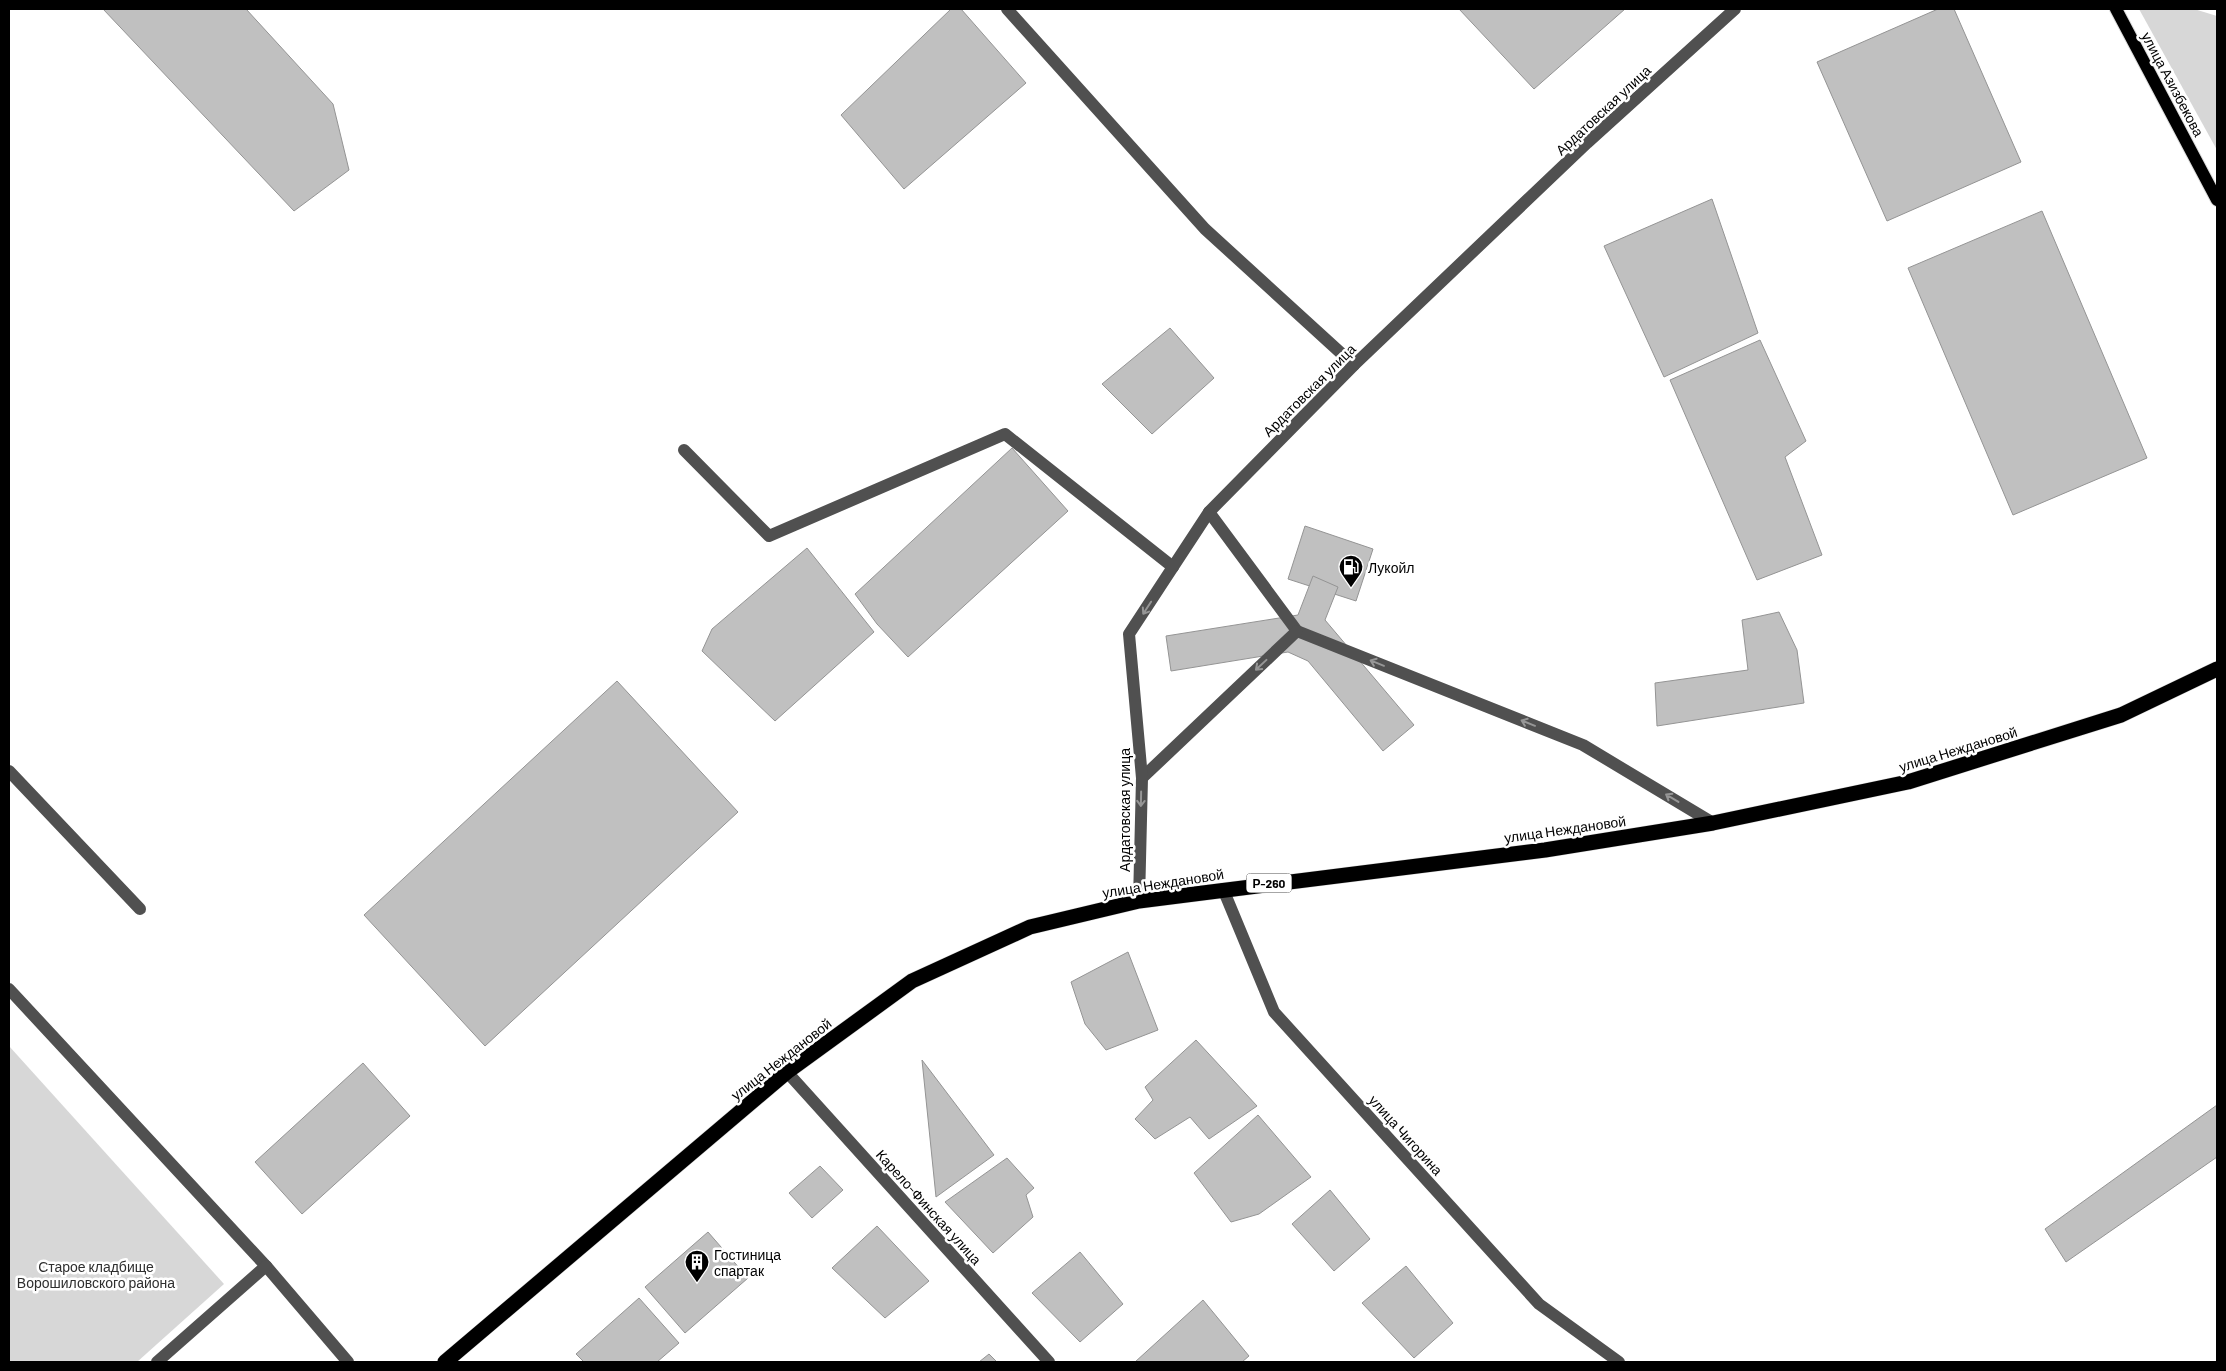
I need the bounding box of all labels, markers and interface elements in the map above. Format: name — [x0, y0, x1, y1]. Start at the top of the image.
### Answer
street label: улица Азизбекова — [2138, 29, 2208, 139]
street label: Ардатовская улица — [1552, 61, 1654, 158]
street label: Ардатовская улица — [1259, 340, 1359, 440]
fuel station icon: Лукойл — [1338, 554, 1364, 588]
place label: Лукойл — [1368, 559, 1414, 576]
one-way arrow — [1141, 600, 1151, 614]
one-way arrow — [1370, 658, 1385, 667]
one-way arrow — [1255, 659, 1268, 671]
one-way arrow — [1521, 718, 1536, 728]
street label: улица Неждановой — [1897, 723, 2019, 775]
street label: Ардатовская улица — [1116, 748, 1133, 872]
one-way arrow — [1137, 791, 1146, 807]
one-way arrow — [1665, 792, 1679, 802]
street label: улица Неждановой — [1503, 812, 1627, 846]
street label: улица Неждановой — [1101, 865, 1225, 901]
road number: Р-260 — [1246, 874, 1292, 892]
street label: улица Неждановой — [727, 1015, 835, 1103]
street label: улица Чигорина — [1366, 1091, 1447, 1179]
street label: Карело-Финская улица — [873, 1146, 985, 1268]
place label: Гостиница спартак — [714, 1246, 781, 1279]
building icon: Гостиница спартак — [684, 1249, 710, 1283]
park label: Старое кладбище Ворошиловского района — [17, 1258, 175, 1291]

